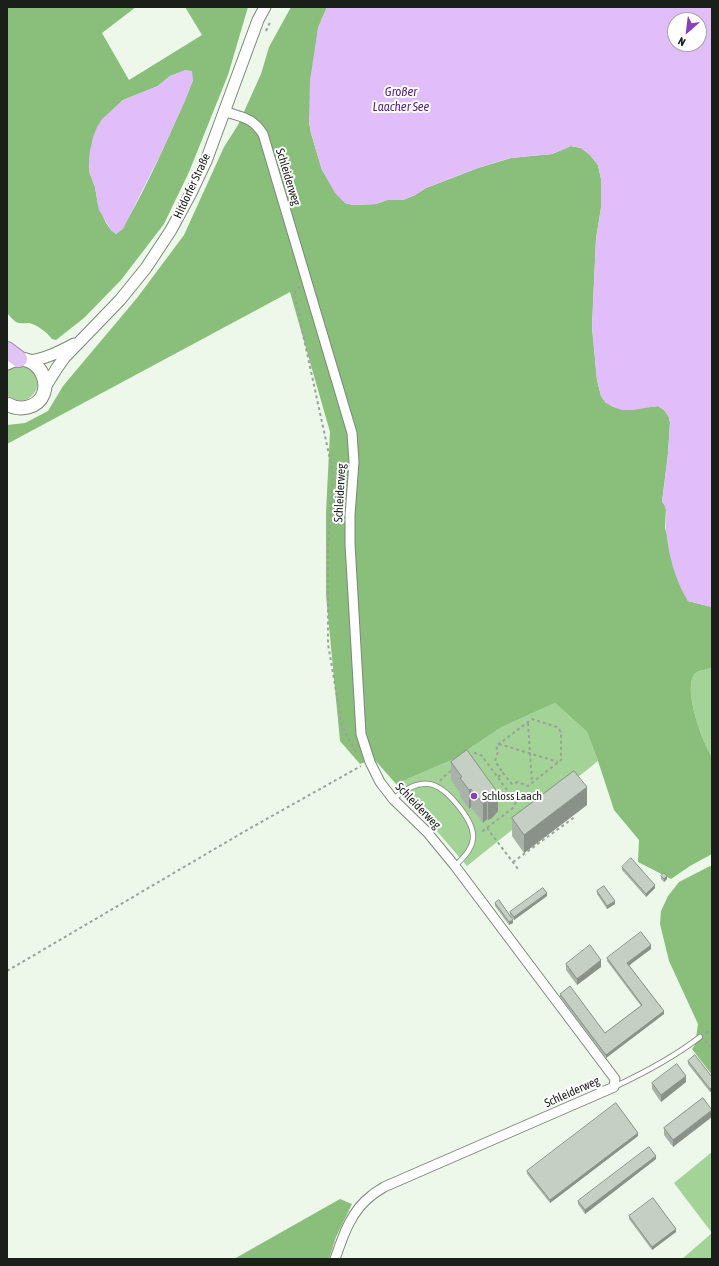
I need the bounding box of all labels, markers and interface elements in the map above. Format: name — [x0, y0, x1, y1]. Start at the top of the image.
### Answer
north arrow — [667, 12, 707, 52]
text: N — [676, 35, 688, 49]
water label: Großer Laacher See — [373, 84, 429, 115]
street label: Schleiderweg — [273, 147, 303, 207]
street label: Hitdorfer Straße — [171, 151, 213, 221]
street label: Schleiderweg — [331, 463, 349, 523]
street label: Schleiderweg — [392, 780, 444, 832]
place label: Schloss Laach — [482, 789, 542, 803]
marker: Schloss Laach — [469, 791, 479, 801]
street label: Schleiderweg — [542, 1073, 602, 1111]

